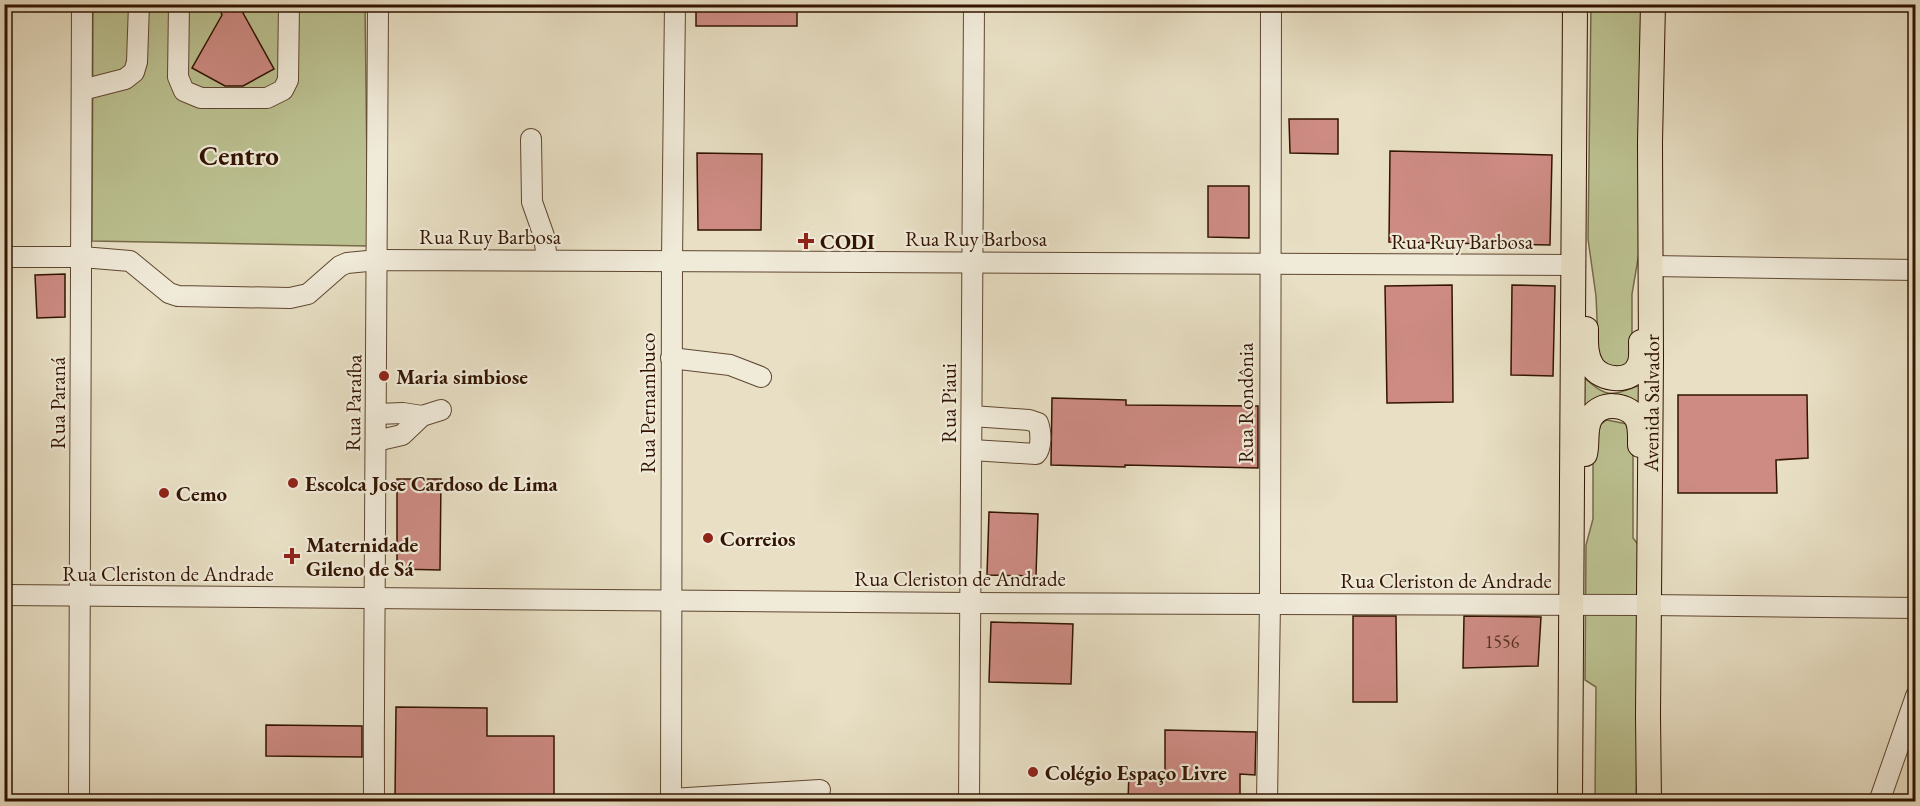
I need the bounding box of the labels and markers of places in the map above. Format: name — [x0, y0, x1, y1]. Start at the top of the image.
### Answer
place label: CODI — [820, 228, 875, 255]
marker: CODI — [797, 232, 815, 250]
place label: Maria simbiose — [396, 363, 528, 390]
marker: Maria simbiose — [377, 369, 391, 383]
place label: Escolca Jose Cardoso de Lima — [305, 470, 559, 497]
marker: Escolca Jose Cardoso de Lima — [286, 476, 300, 490]
place label: Cemo — [176, 480, 228, 507]
marker: Cemo — [157, 486, 171, 500]
place label: Correios — [720, 525, 796, 552]
place label: Maternidade Gileno de Sá — [306, 531, 419, 582]
marker: Correios — [701, 531, 715, 545]
marker: Maternidade Gileno de Sá — [283, 547, 301, 565]
place label: Colégio Espaço Livre — [1045, 759, 1227, 786]
marker: Colégio Espaço Livre — [1026, 765, 1040, 779]

